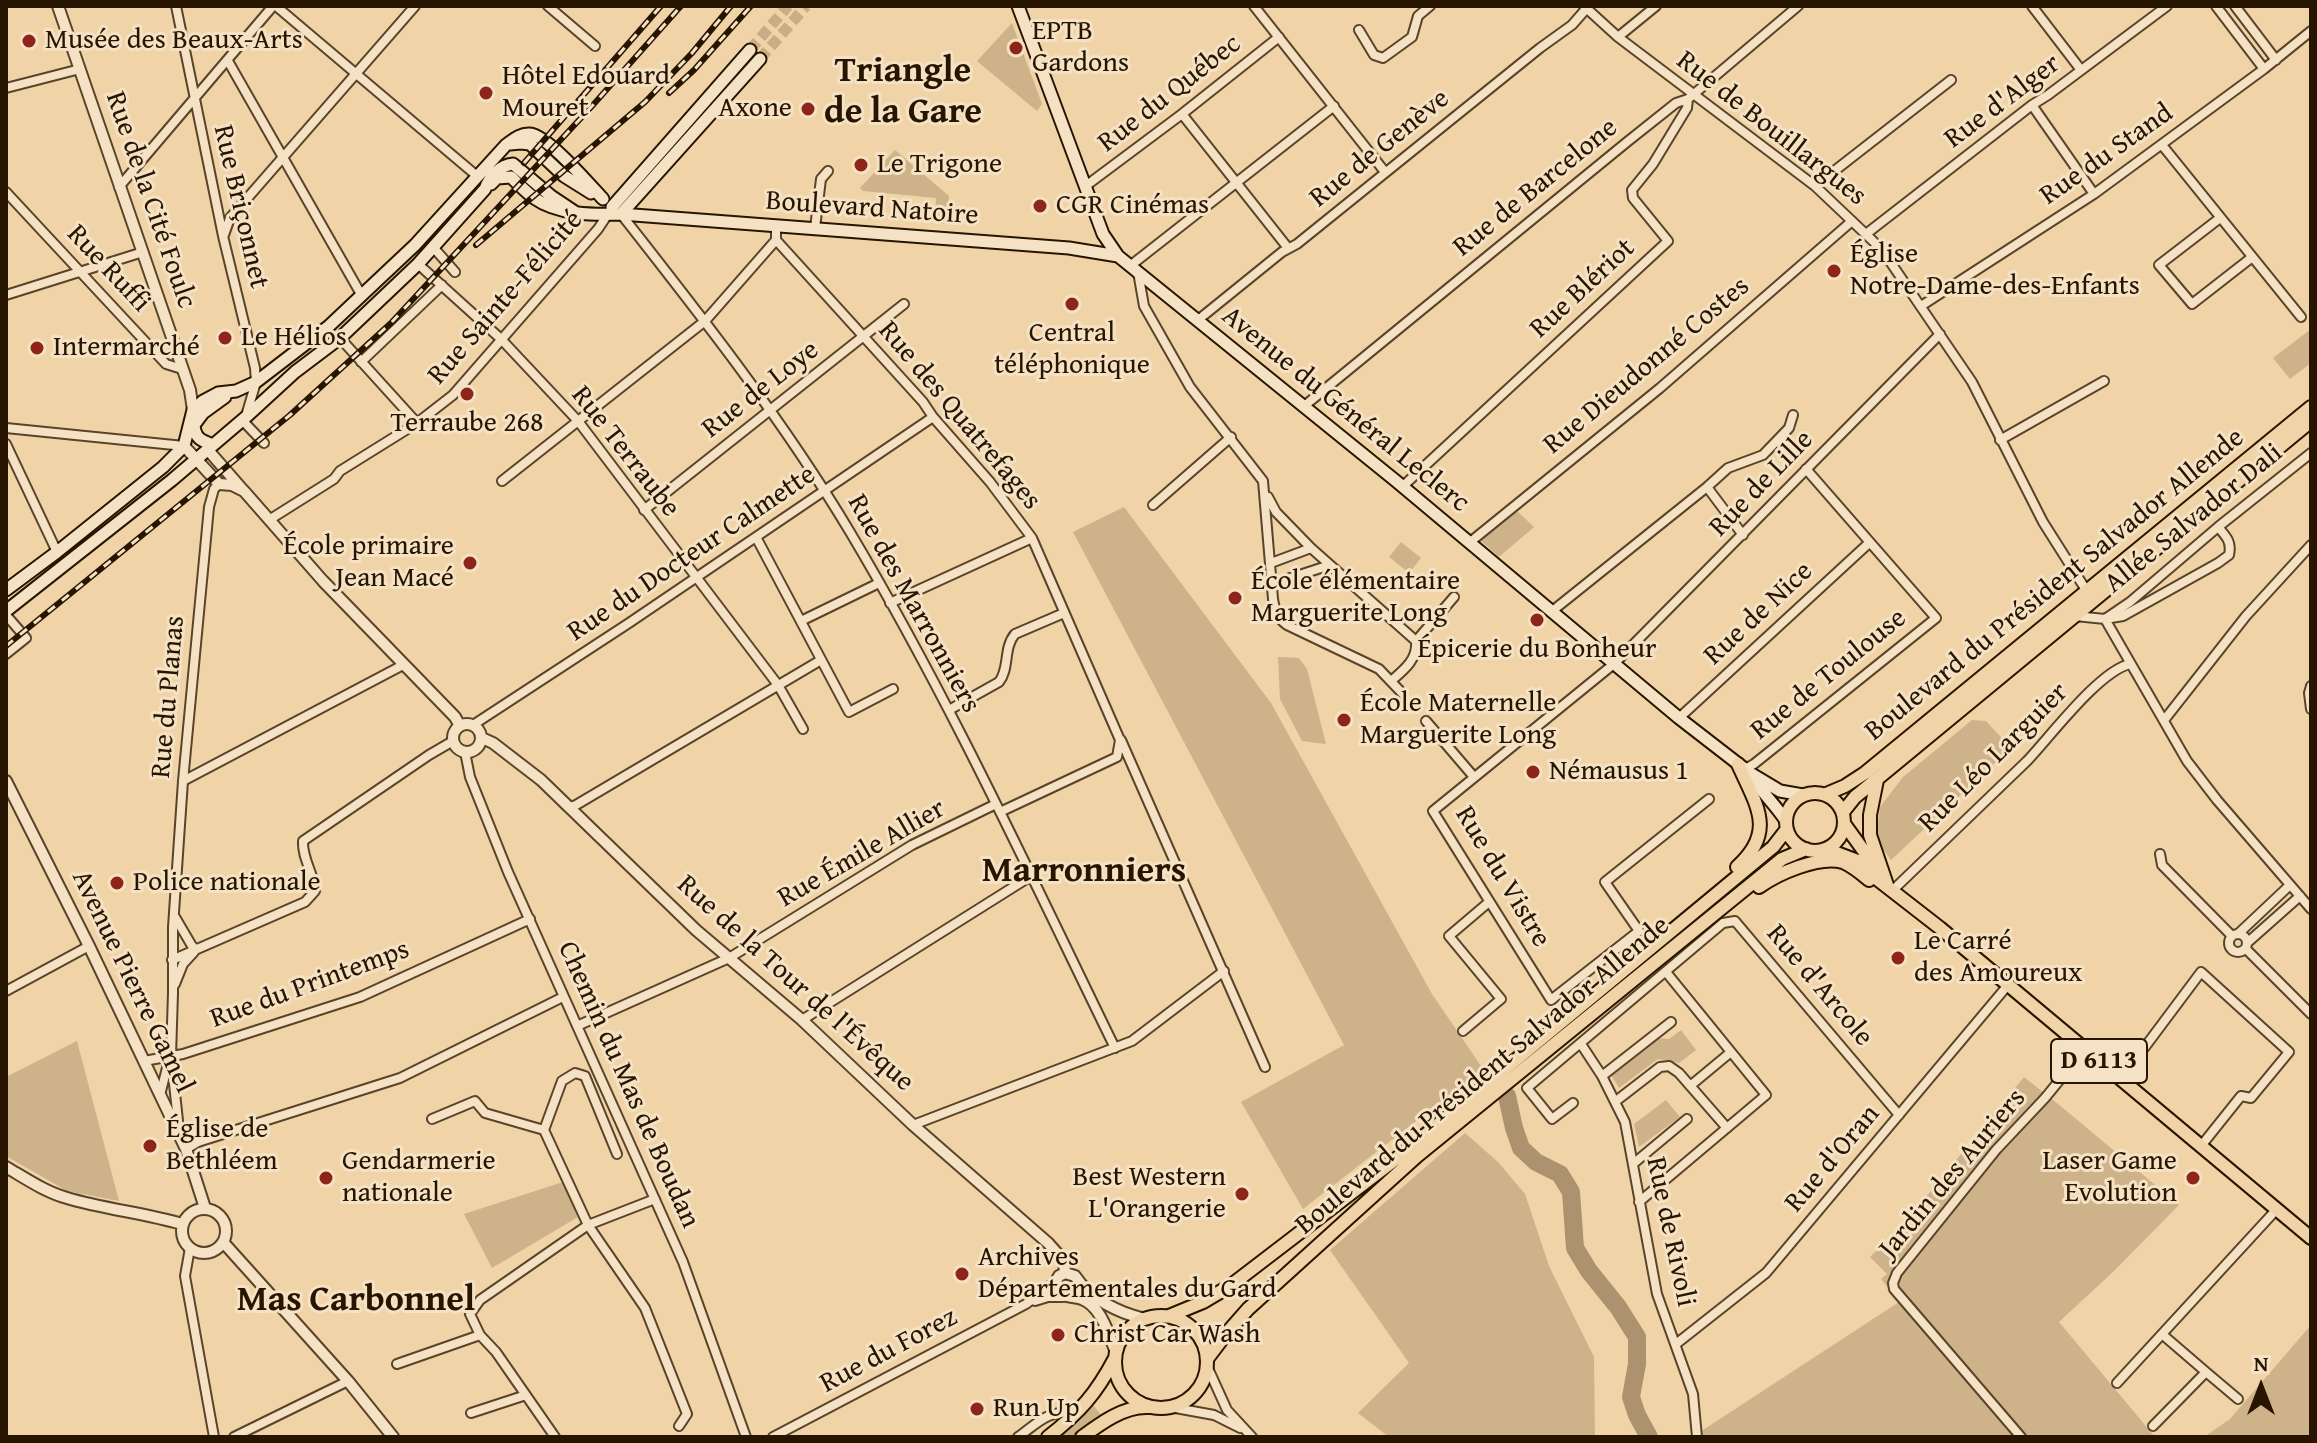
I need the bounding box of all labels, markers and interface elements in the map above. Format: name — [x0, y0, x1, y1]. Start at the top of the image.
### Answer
place label: EPTB Gardons — [1032, 15, 1129, 81]
place label: Musée des Beaux-Arts — [45, 24, 303, 58]
street label: Rue du Québec — [1092, 28, 1248, 160]
marker: Musée des Beaux-Arts — [20, 32, 38, 50]
marker: EPTB Gardons — [1007, 39, 1025, 57]
street label: Rue de Bouillargues — [1669, 44, 1873, 214]
street label: Rue d'Alger — [1939, 48, 2067, 156]
district label: Triangle de la Gare — [824, 50, 982, 135]
place label: Hôtel Edouard Mouret — [502, 60, 670, 126]
street label: Rue de Genève — [1303, 83, 1457, 215]
marker: Hôtel Edouard Mouret — [477, 84, 495, 102]
street label: Rue de la Cité Foulc — [97, 87, 203, 313]
place label: Axone — [718, 92, 792, 126]
street label: Rue du Stand — [2034, 97, 2180, 213]
marker: Axone — [799, 100, 817, 118]
street label: Rue de Barcelone — [1447, 112, 1625, 264]
street label: Rue Briçonnet — [205, 122, 275, 292]
place label: Le Trigone — [877, 148, 1002, 182]
marker: Le Trigone — [852, 156, 870, 174]
street label: Boulevard Natoire — [765, 185, 979, 233]
place label: CGR Cinémas — [1056, 189, 1209, 223]
marker: CGR Cinémas — [1031, 197, 1049, 215]
street label: Rue Sainte-Félicité — [421, 204, 591, 392]
street label: Rue Ruffi — [59, 218, 157, 320]
street label: Rue Blériot — [1524, 232, 1642, 346]
place label: Église Notre-Dame-des-Enfants — [1850, 238, 2140, 304]
marker: Église Notre-Dame-des-Enfants — [1825, 262, 1843, 280]
street label: Rue Dieudonné Costes — [1537, 270, 1757, 462]
marker: Central téléphonique — [1063, 295, 1081, 313]
street label: Avenue du Général Leclerc — [1214, 300, 1476, 520]
street label: Rue des Quatrefages — [870, 315, 1048, 517]
place label: Central téléphonique — [994, 317, 1150, 383]
place label: Le Hélios — [241, 321, 347, 355]
marker: Le Hélios — [216, 329, 234, 347]
place label: Intermarché — [53, 331, 200, 365]
street label: Rue de Loye — [696, 334, 826, 446]
marker: Intermarché — [28, 339, 46, 357]
street label: Rue Terraube — [563, 380, 687, 524]
marker: Terraube 268 — [458, 385, 476, 403]
place label: Terraube 268 — [390, 407, 544, 441]
street label: Boulevard du Président Salvador Allende — [1859, 422, 2251, 748]
street label: Rue de Lille — [1703, 424, 1821, 544]
street label: Allée Salvador Dali — [2098, 437, 2290, 601]
street label: Rue du Docteur Calmette — [562, 459, 822, 649]
street label: Rue des Marronniers — [839, 489, 987, 719]
place label: École primaire Jean Macé — [283, 530, 454, 596]
marker: École primaire Jean Macé — [461, 554, 479, 572]
street label: Rue de Nice — [1698, 555, 1820, 673]
place label: École élémentaire Marguerite Long — [1251, 565, 1460, 631]
marker: École élémentaire Marguerite Long — [1226, 589, 1244, 607]
street label: Rue de Toulouse — [1744, 602, 1914, 748]
marker: Épicerie du Bonheur — [1528, 611, 1546, 629]
street label: Rue du Planas — [145, 614, 193, 780]
place label: Épicerie du Bonheur — [1417, 633, 1657, 667]
street label: Rue Léo Larguier — [1912, 676, 2076, 840]
place label: École Maternelle Marguerite Long — [1360, 687, 1557, 753]
marker: École Maternelle Marguerite Long — [1335, 711, 1353, 729]
place label: Némausus 1 — [1549, 755, 1689, 789]
marker: Némausus 1 — [1524, 763, 1542, 781]
street label: Rue Émile Allier — [772, 792, 952, 916]
street label: Rue du Vistre — [1447, 801, 1557, 953]
district label: Marronniers — [982, 850, 1186, 894]
street label: Avenue Pierre Gamel — [63, 865, 201, 1099]
place label: Police nationale — [133, 866, 321, 900]
street label: Rue de la Tour de l'Évêque — [670, 869, 920, 1099]
marker: Police nationale — [108, 874, 126, 892]
street label: Boulevard du Président Salvador Allende — [1289, 909, 1677, 1243]
street label: Rue d'Arcole — [1758, 918, 1880, 1054]
place label: Le Carré des Amoureux — [1914, 925, 2082, 991]
street label: Rue du Printemps — [206, 933, 414, 1037]
street label: Chemin du Mas de Boudan — [550, 937, 706, 1233]
marker: Le Carré des Amoureux — [1889, 949, 1907, 967]
road number: D 6113 — [2051, 1039, 2147, 1083]
street label: Jardin des Auriers — [1872, 1082, 2034, 1266]
street label: Rue d'Oran — [1778, 1098, 1888, 1220]
place label: Église de Bethléem — [166, 1113, 278, 1179]
marker: Église de Bethléem — [141, 1137, 159, 1155]
place label: Gendarmerie nationale — [342, 1145, 496, 1211]
place label: Laser Game Evolution — [2042, 1145, 2177, 1211]
street label: Rue de Rivoli — [1638, 1154, 1702, 1310]
place label: Best Western L'Orangerie — [1073, 1161, 1226, 1227]
marker: Gendarmerie nationale — [317, 1169, 335, 1187]
marker: Laser Game Evolution — [2184, 1169, 2202, 1187]
marker: Best Western L'Orangerie — [1233, 1185, 1251, 1203]
place label: Archives Départementales du Gard — [978, 1241, 1276, 1307]
marker: Archives Départementales du Gard — [953, 1265, 971, 1283]
district label: Mas Carbonnel — [237, 1279, 475, 1323]
street label: Rue du Forez — [815, 1301, 963, 1401]
place label: Christ Car Wash — [1074, 1318, 1260, 1352]
marker: Christ Car Wash — [1049, 1326, 1067, 1344]
north arrow — [2221, 1347, 2301, 1427]
text: N — [2254, 1347, 2268, 1379]
place label: Run Up — [993, 1392, 1080, 1426]
marker: Run Up — [968, 1400, 986, 1418]

